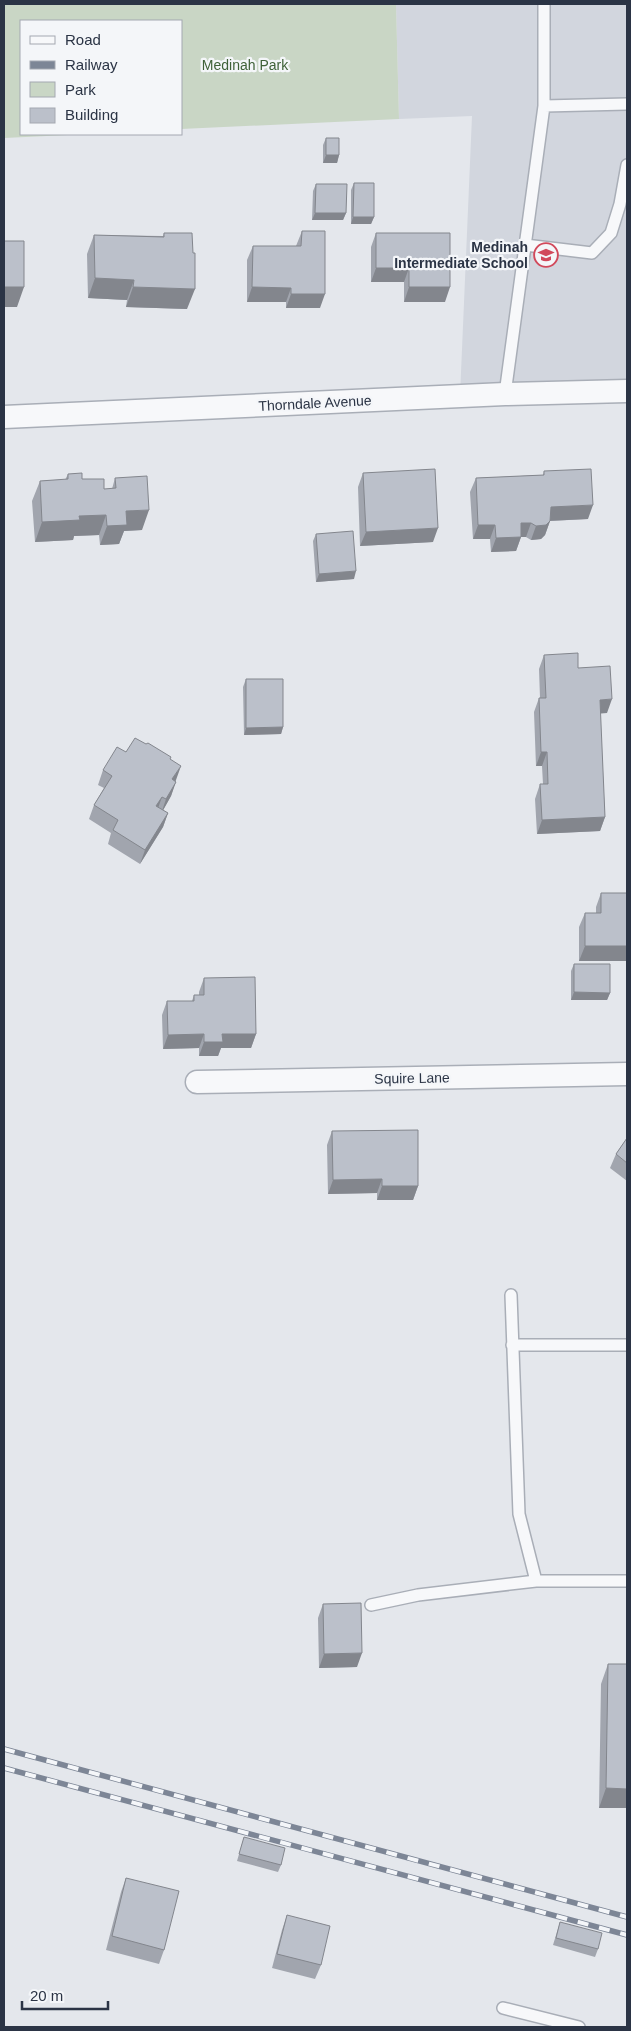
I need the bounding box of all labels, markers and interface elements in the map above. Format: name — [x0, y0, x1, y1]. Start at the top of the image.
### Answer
legend — [20, 20, 182, 135]
text: Road — [65, 31, 101, 48]
text: Railway — [65, 56, 118, 73]
park label: Medinah Park — [202, 57, 289, 73]
text: Park — [65, 81, 96, 98]
text: Building — [65, 106, 118, 123]
place label: Medinah Intermediate School — [394, 239, 528, 271]
school or university icon: Medinah Intermediate School — [533, 242, 559, 268]
street label: Thorndale Avenue — [258, 392, 372, 414]
street label: Squire Lane — [374, 1069, 450, 1087]
scale bar — [22, 1978, 109, 2010]
text: 20 m — [30, 1987, 63, 2004]

